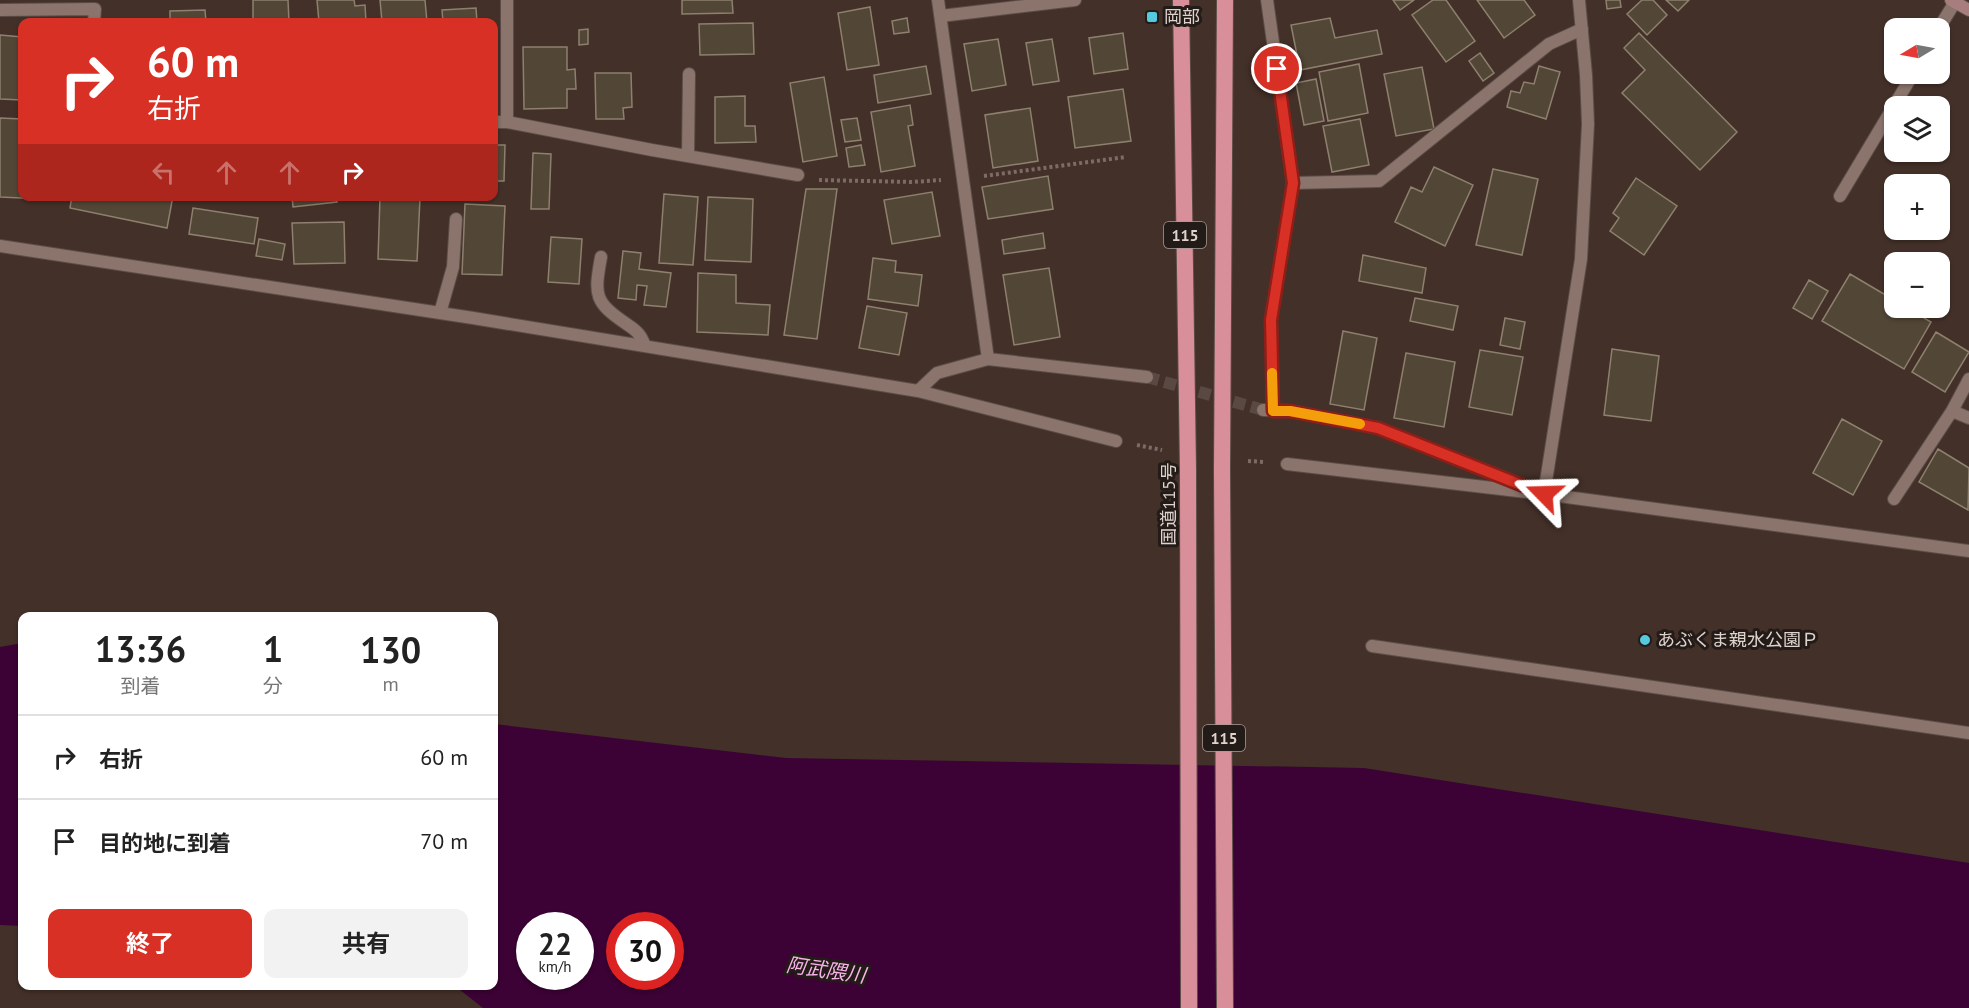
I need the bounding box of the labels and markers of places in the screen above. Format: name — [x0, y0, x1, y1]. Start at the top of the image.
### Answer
place label: 岡部 — [1164, 5, 1200, 28]
marker: 岡部 — [1145, 10, 1159, 24]
pin — [1251, 43, 1302, 94]
place label: あぶくま親水公園Ｐ — [1657, 628, 1819, 651]
marker: あぶくま親水公園Ｐ — [1638, 633, 1652, 647]

